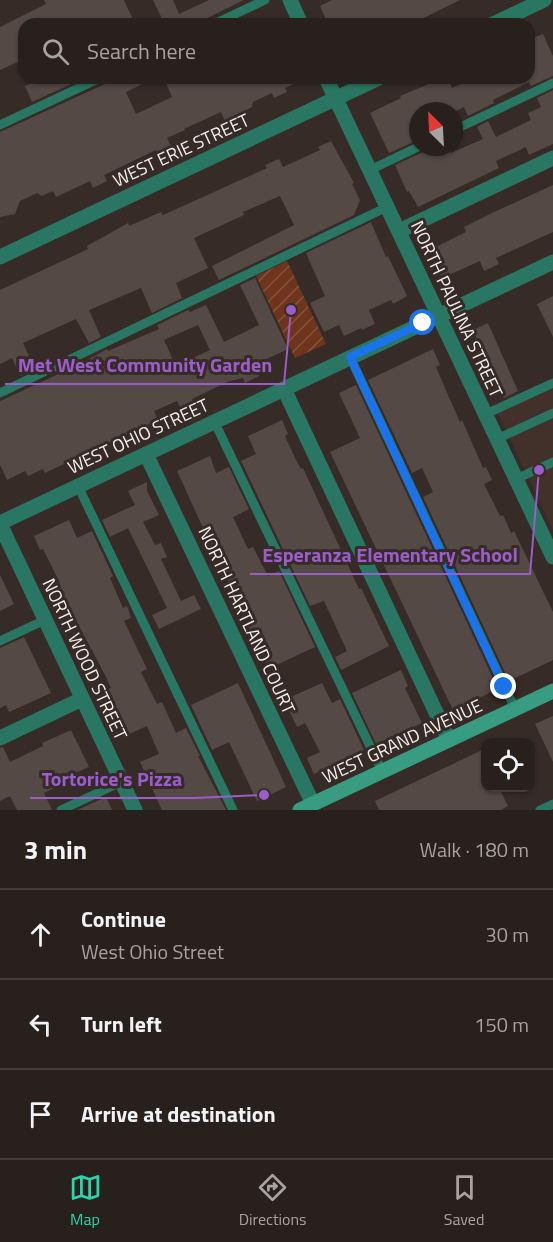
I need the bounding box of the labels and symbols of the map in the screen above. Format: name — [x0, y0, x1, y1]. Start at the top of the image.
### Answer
north arrow — [409, 102, 463, 156]
street label: WEST ERIE STREET — [108, 106, 254, 194]
street label: NORTH PAULINA STREET — [404, 216, 510, 402]
route start — [409, 309, 435, 335]
callout: Met West Community Garden — [5, 346, 284, 384]
text: Met West Community Garden — [18, 349, 272, 380]
street label: WEST OHIO STREET — [63, 391, 214, 481]
street label: NORTH HARTLAND COURT — [192, 522, 303, 719]
callout: Esperanza Elementary School — [250, 536, 530, 574]
text: Esperanza Elementary School — [262, 539, 518, 570]
street label: NORTH WOOD STREET — [36, 574, 135, 745]
route end — [490, 673, 516, 699]
street label: WEST GRAND AVENUE — [317, 692, 487, 790]
callout: Tortorice's Pizza — [30, 760, 194, 798]
text: Tortorice's Pizza — [42, 763, 182, 794]

